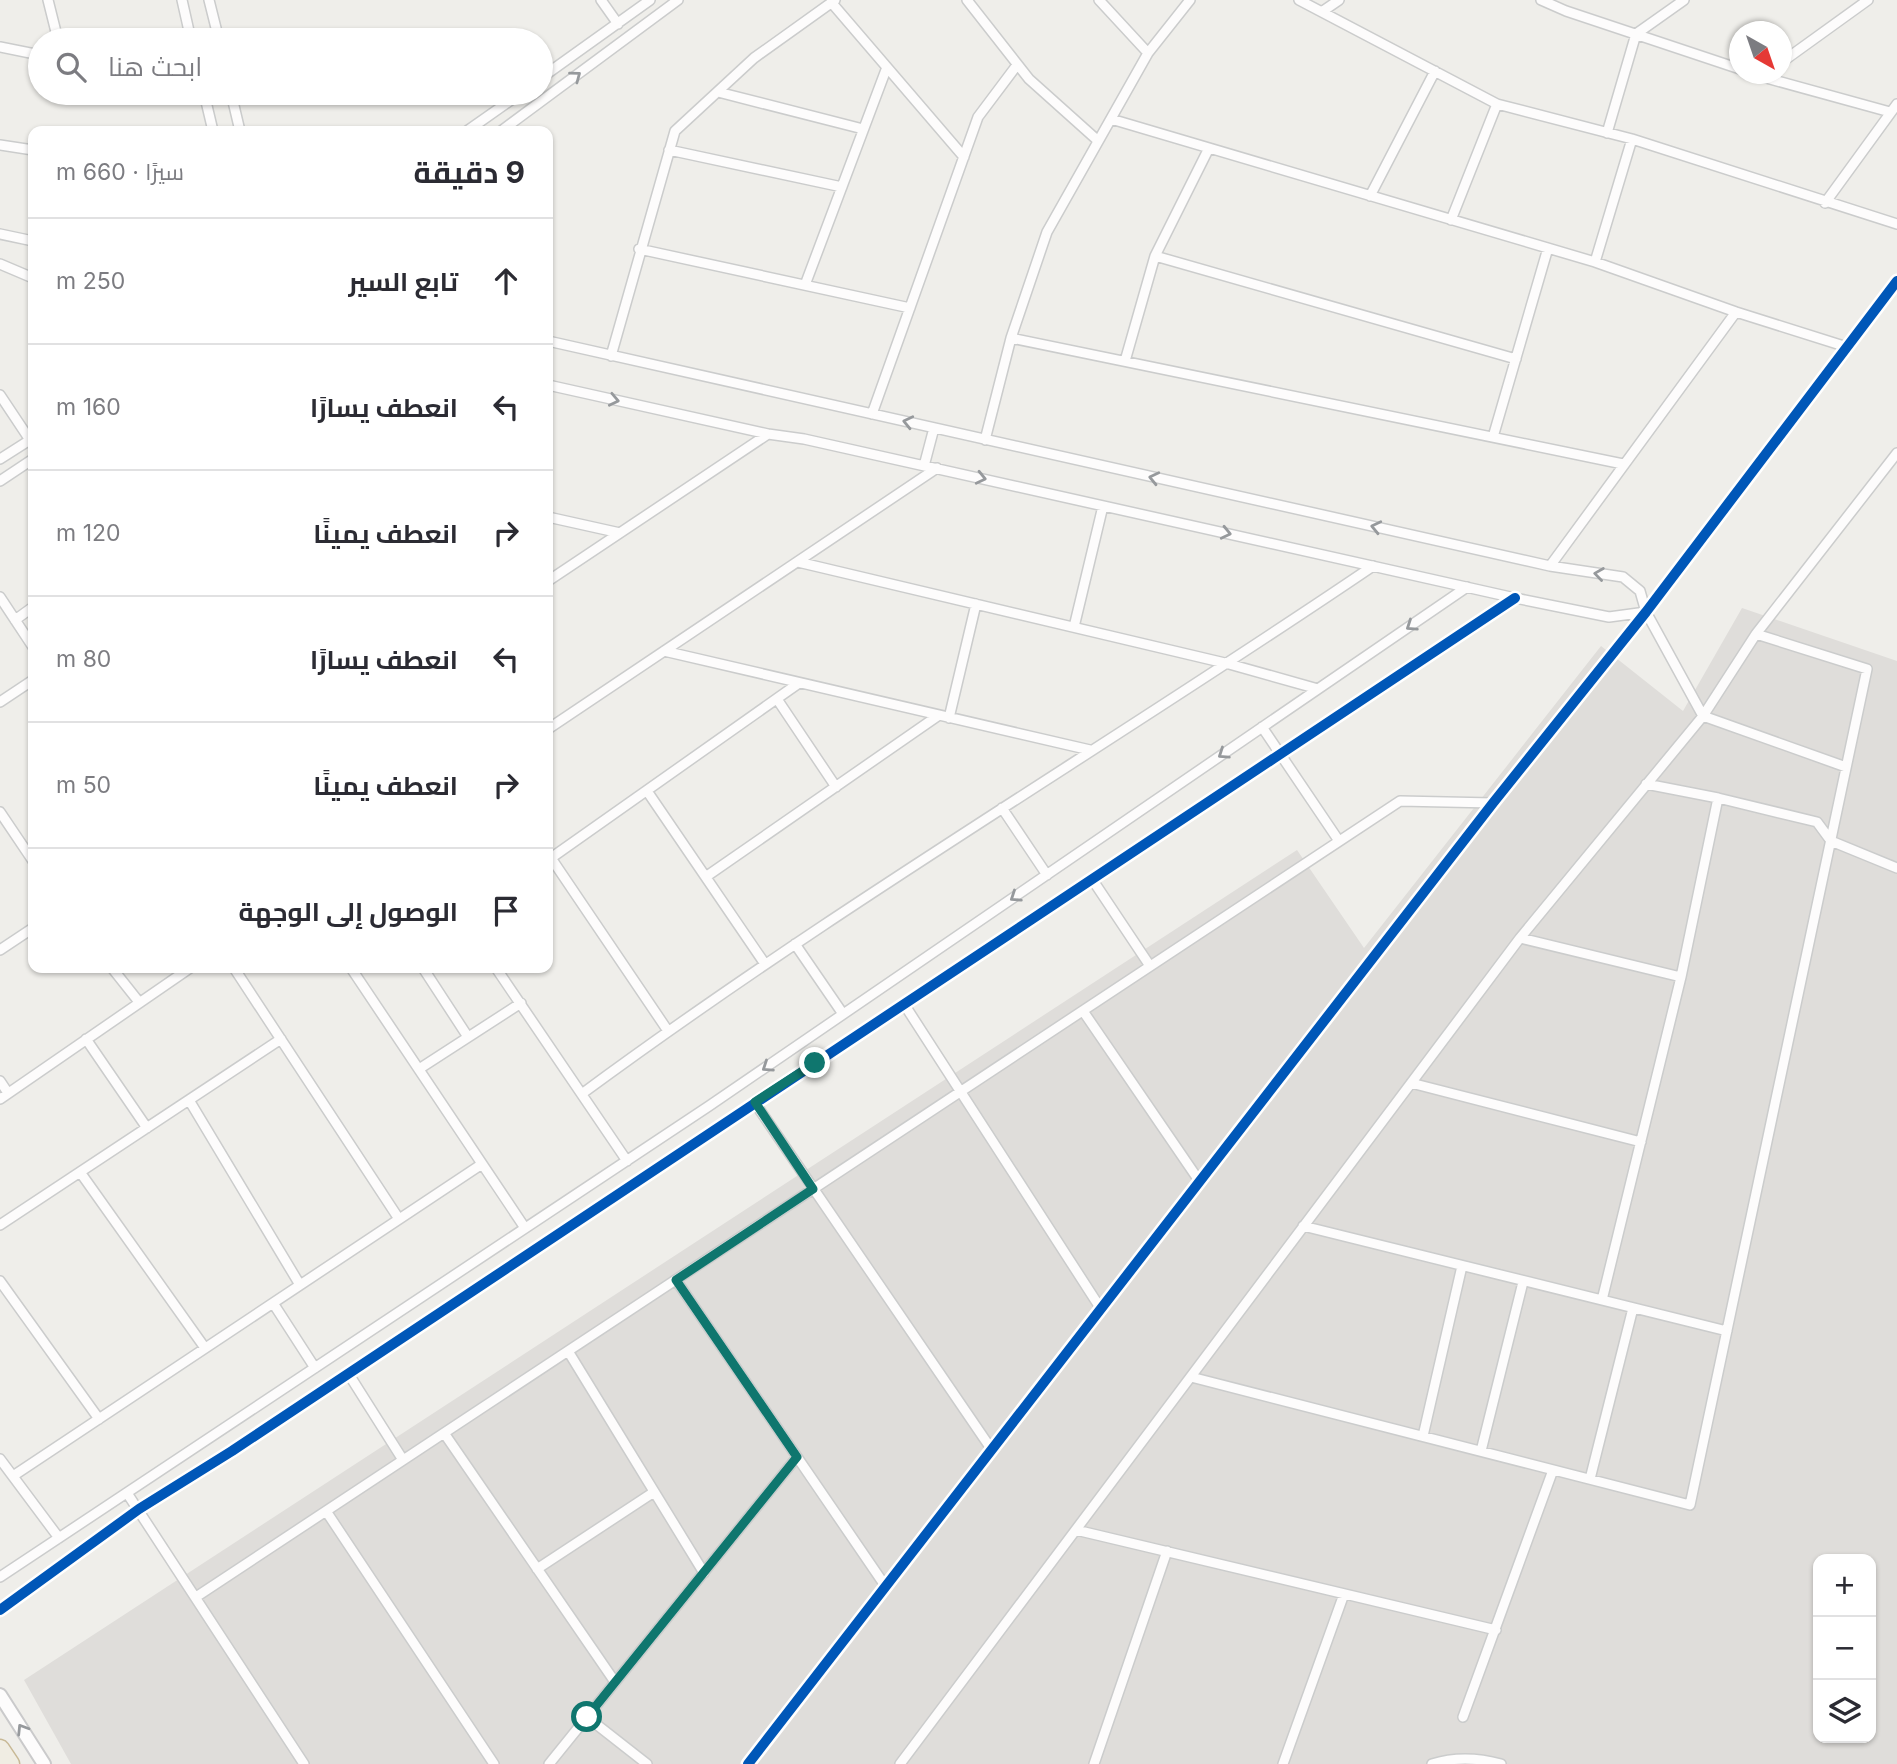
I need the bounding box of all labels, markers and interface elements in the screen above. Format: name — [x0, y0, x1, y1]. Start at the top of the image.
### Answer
north arrow — [1729, 21, 1792, 84]
search box — [28, 28, 553, 105]
icon: search — [52, 48, 90, 86]
text: ابحث هنا — [108, 51, 202, 82]
one-way arrow — [568, 72, 580, 84]
text: 9 دقيقة — [414, 154, 525, 190]
text: سيرًا · 660 m — [56, 158, 184, 186]
icon: ahead — [487, 262, 525, 300]
text: تابع السير — [348, 266, 458, 297]
text: 250 m — [56, 267, 125, 295]
icon: left — [487, 388, 525, 426]
text: انعطف يسارًا — [310, 392, 458, 423]
one-way arrow — [608, 392, 620, 406]
text: 160 m — [56, 393, 121, 421]
one-way arrow — [903, 416, 915, 431]
one-way arrow — [975, 470, 987, 484]
one-way arrow — [1148, 471, 1160, 486]
icon: right — [487, 514, 525, 552]
text: انعطف يمينًا — [313, 518, 458, 549]
text: 120 m — [56, 519, 121, 547]
one-way arrow — [1370, 521, 1382, 536]
one-way arrow — [1220, 525, 1232, 540]
one-way arrow — [1593, 566, 1605, 581]
one-way arrow — [1406, 617, 1419, 630]
icon: left — [487, 640, 525, 678]
text: انعطف يسارًا — [310, 644, 458, 675]
text: 80 m — [56, 645, 111, 673]
one-way arrow — [1218, 746, 1231, 758]
icon: right — [487, 766, 525, 804]
text: انعطف يمينًا — [313, 770, 458, 801]
text: 50 m — [56, 771, 111, 799]
one-way arrow — [1010, 888, 1023, 901]
icon: arrive — [487, 892, 525, 930]
text: الوصول إلى الوجهة — [239, 896, 458, 927]
route end — [799, 1047, 830, 1078]
one-way arrow — [762, 1059, 775, 1071]
map controls — [1813, 1554, 1876, 1743]
button: + — [1813, 1554, 1876, 1617]
button: − — [1813, 1617, 1876, 1680]
button: layers — [1813, 1680, 1876, 1743]
route start — [571, 1701, 602, 1732]
one-way arrow — [17, 1724, 30, 1737]

